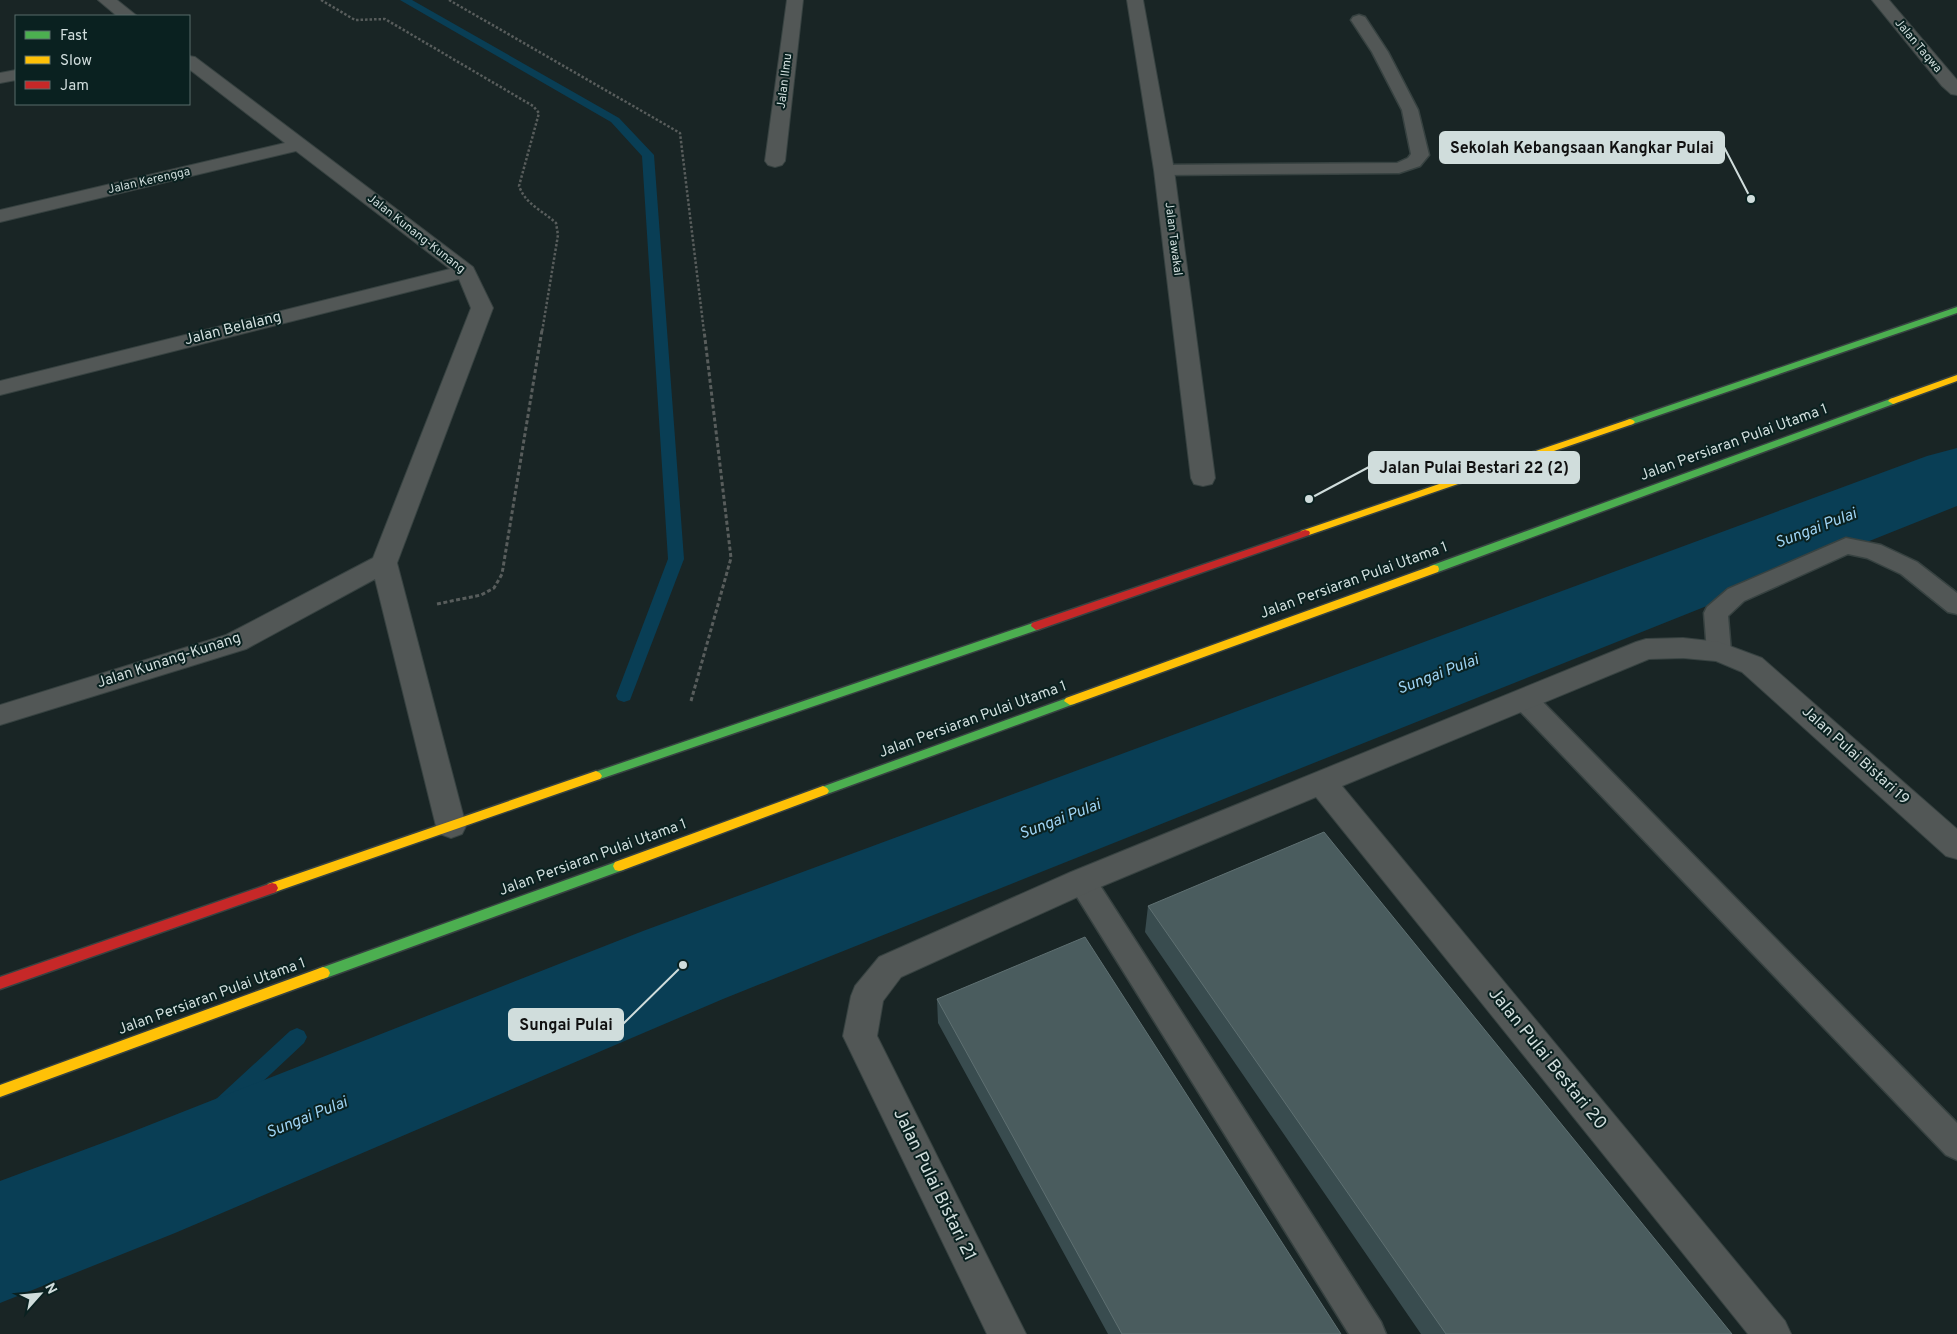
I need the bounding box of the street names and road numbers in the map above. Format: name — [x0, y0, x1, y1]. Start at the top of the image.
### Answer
street label: Jalan Taqwa — [1891, 16, 1945, 76]
street label: Jalan Ilmu — [774, 52, 796, 110]
street label: Jalan Kerengga — [106, 164, 192, 198]
street label: Jalan Kunang-Kunang — [364, 191, 468, 277]
street label: Jalan Tawakal — [1161, 201, 1185, 277]
street label: Jalan Belalang — [183, 308, 283, 350]
street label: Jalan Persiaran Pulai Utama 1 — [1637, 400, 1831, 486]
street label: Jalan Persiaran Pulai Utama 1 — [1257, 538, 1451, 624]
street label: Jalan Kunang-Kunang — [95, 629, 243, 693]
street label: Jalan Persiaran Pulai Utama 1 — [876, 677, 1070, 763]
street label: Jalan Pulai Bistari 19 — [1797, 703, 1913, 809]
street label: Jalan Persiaran Pulai Utama 1 — [496, 815, 690, 901]
street label: Jalan Persiaran Pulai Utama 1 — [115, 954, 309, 1040]
street label: Jalan Pulai Bestari 20 — [1482, 983, 1612, 1135]
street label: Jalan Pulai Bistari 21 — [887, 1105, 981, 1265]

